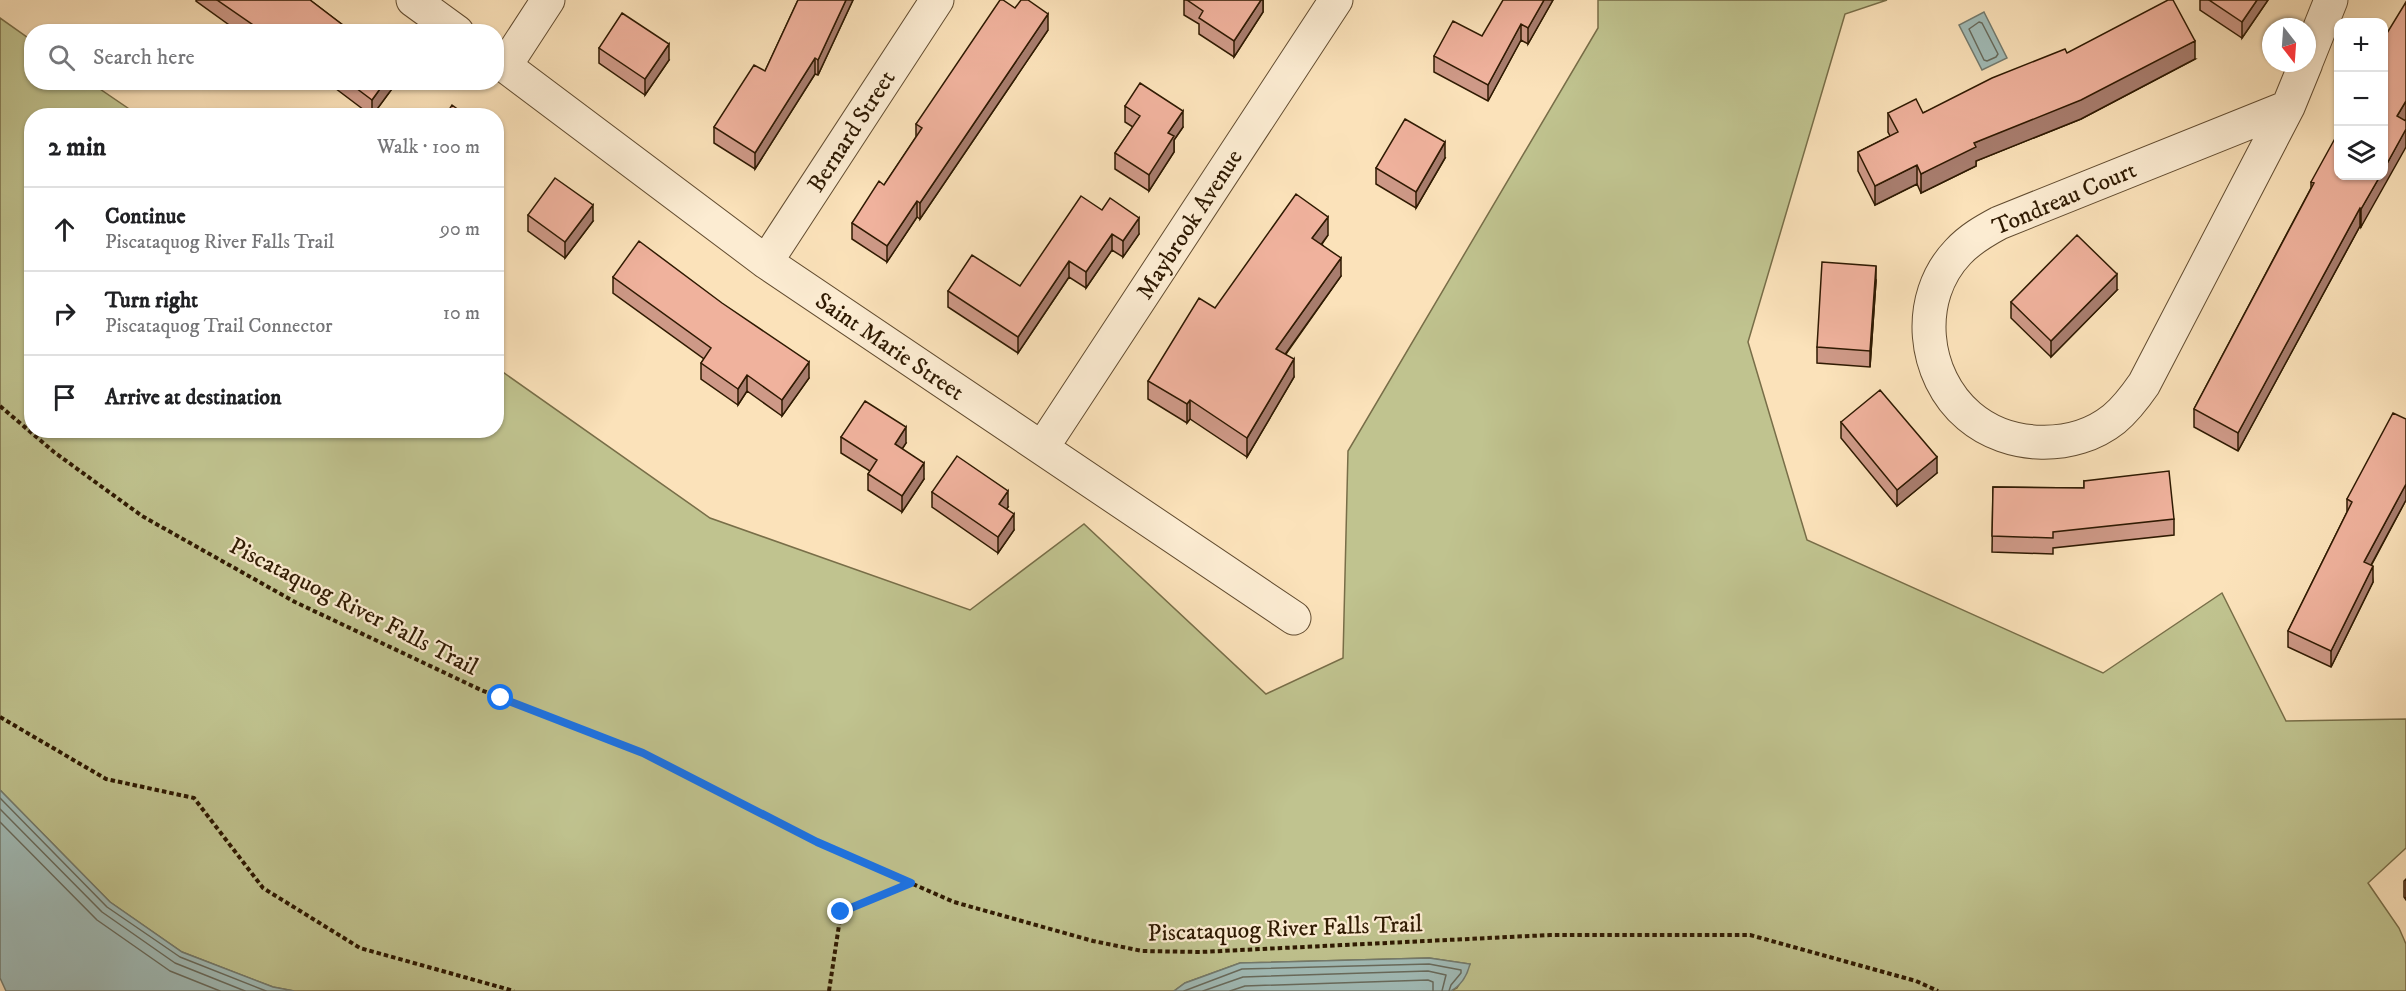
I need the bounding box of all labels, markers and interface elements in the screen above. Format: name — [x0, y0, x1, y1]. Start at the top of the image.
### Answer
north arrow — [2262, 18, 2316, 72]
map controls — [2334, 18, 2388, 180]
button: + — [2334, 18, 2388, 72]
search box — [24, 24, 504, 90]
icon: search — [45, 41, 78, 74]
text: Search here — [93, 44, 195, 71]
street label: Bernard Street — [801, 65, 903, 198]
button: − — [2334, 72, 2388, 126]
button: layers — [2334, 126, 2388, 180]
text: 2 min — [48, 131, 106, 164]
text: Walk · 100 m — [377, 135, 480, 160]
street label: Maybrook Avenue — [1130, 144, 1250, 305]
street label: Tondreau Court — [1988, 155, 2141, 243]
text: Continue — [105, 203, 186, 230]
icon: ahead — [48, 213, 81, 246]
text: 90 m — [440, 217, 480, 242]
text: Piscataquog River Falls Trail — [105, 230, 334, 255]
street label: Saint Marie Street — [809, 286, 970, 408]
text: Turn right — [105, 287, 198, 314]
icon: right — [48, 297, 81, 330]
text: 10 m — [443, 301, 480, 326]
text: Piscataquog Trail Connector — [105, 314, 333, 339]
icon: arrive — [48, 381, 81, 414]
text: Arrive at destination — [105, 384, 282, 411]
street label: Piscataquog River Falls Trail — [224, 531, 484, 683]
route start — [487, 684, 513, 710]
route end — [827, 898, 853, 924]
street label: Piscataquog River Falls Trail — [1147, 909, 1424, 949]

